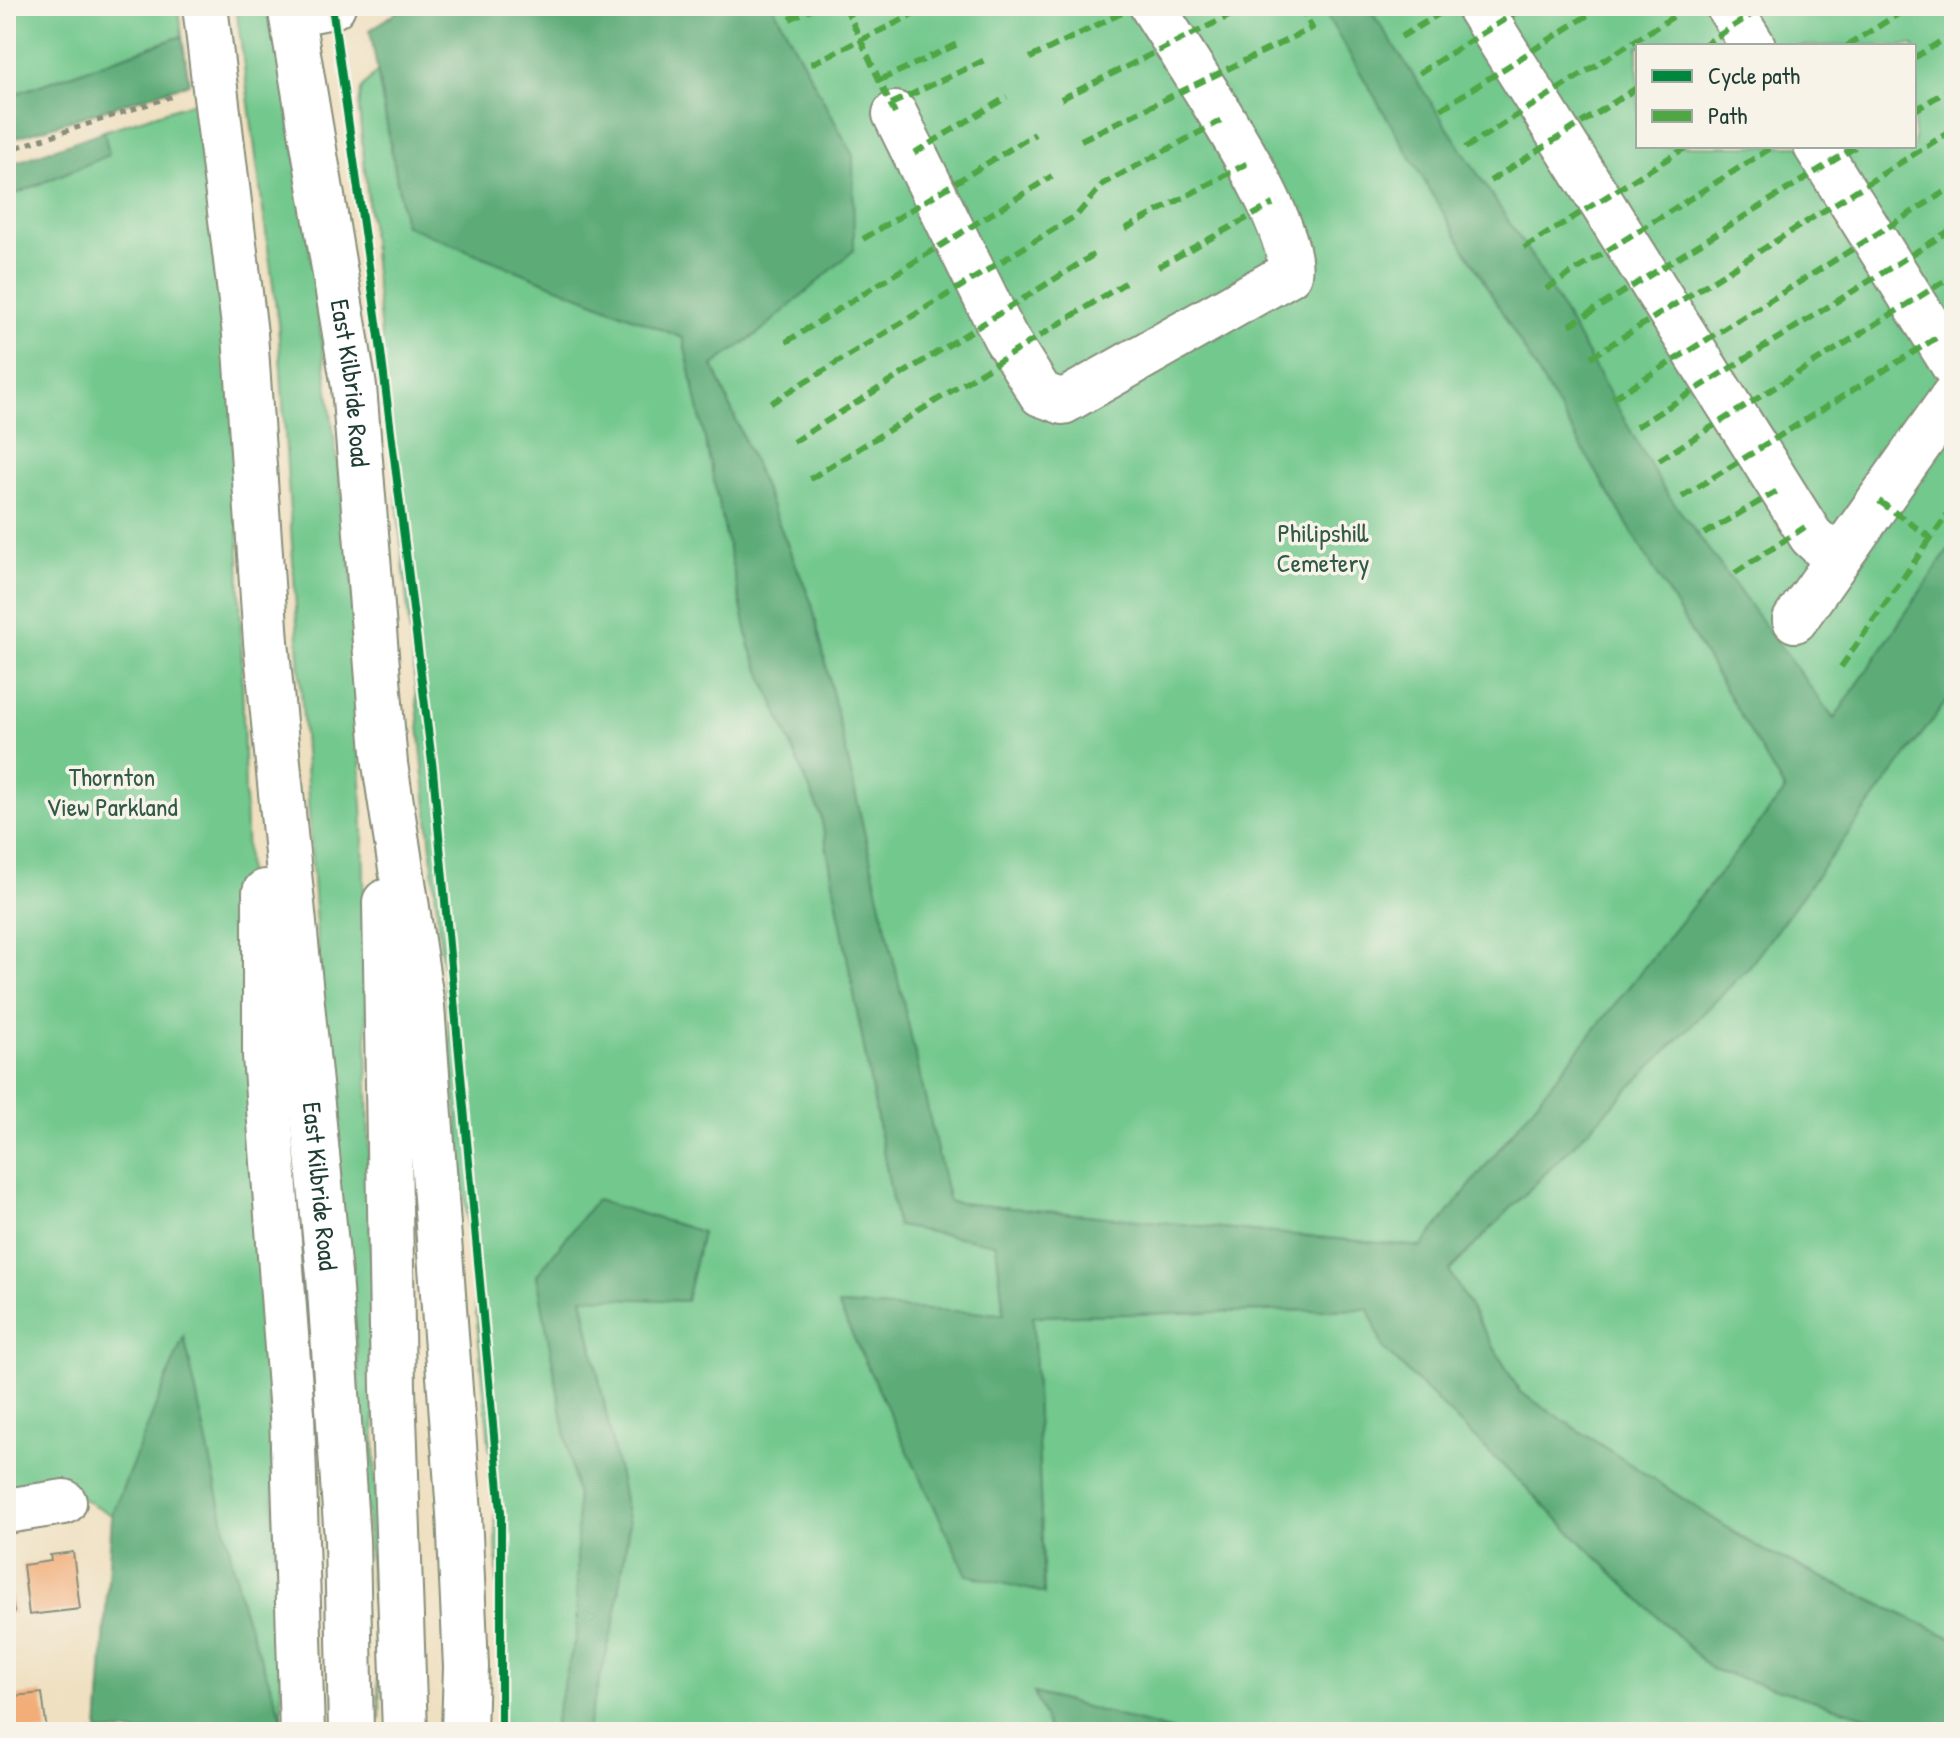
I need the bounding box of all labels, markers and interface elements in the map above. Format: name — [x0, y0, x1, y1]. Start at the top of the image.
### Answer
legend — [1636, 44, 1916, 148]
text: Cycle path — [1708, 59, 1800, 91]
text: Path — [1708, 99, 1747, 131]
street label: East Kilbride Road — [323, 297, 378, 468]
park label: Philipshill Cemetery — [1277, 515, 1369, 580]
park label: Thornton View Parkland — [46, 759, 178, 824]
street label: East Kilbride Road — [295, 1100, 346, 1272]

